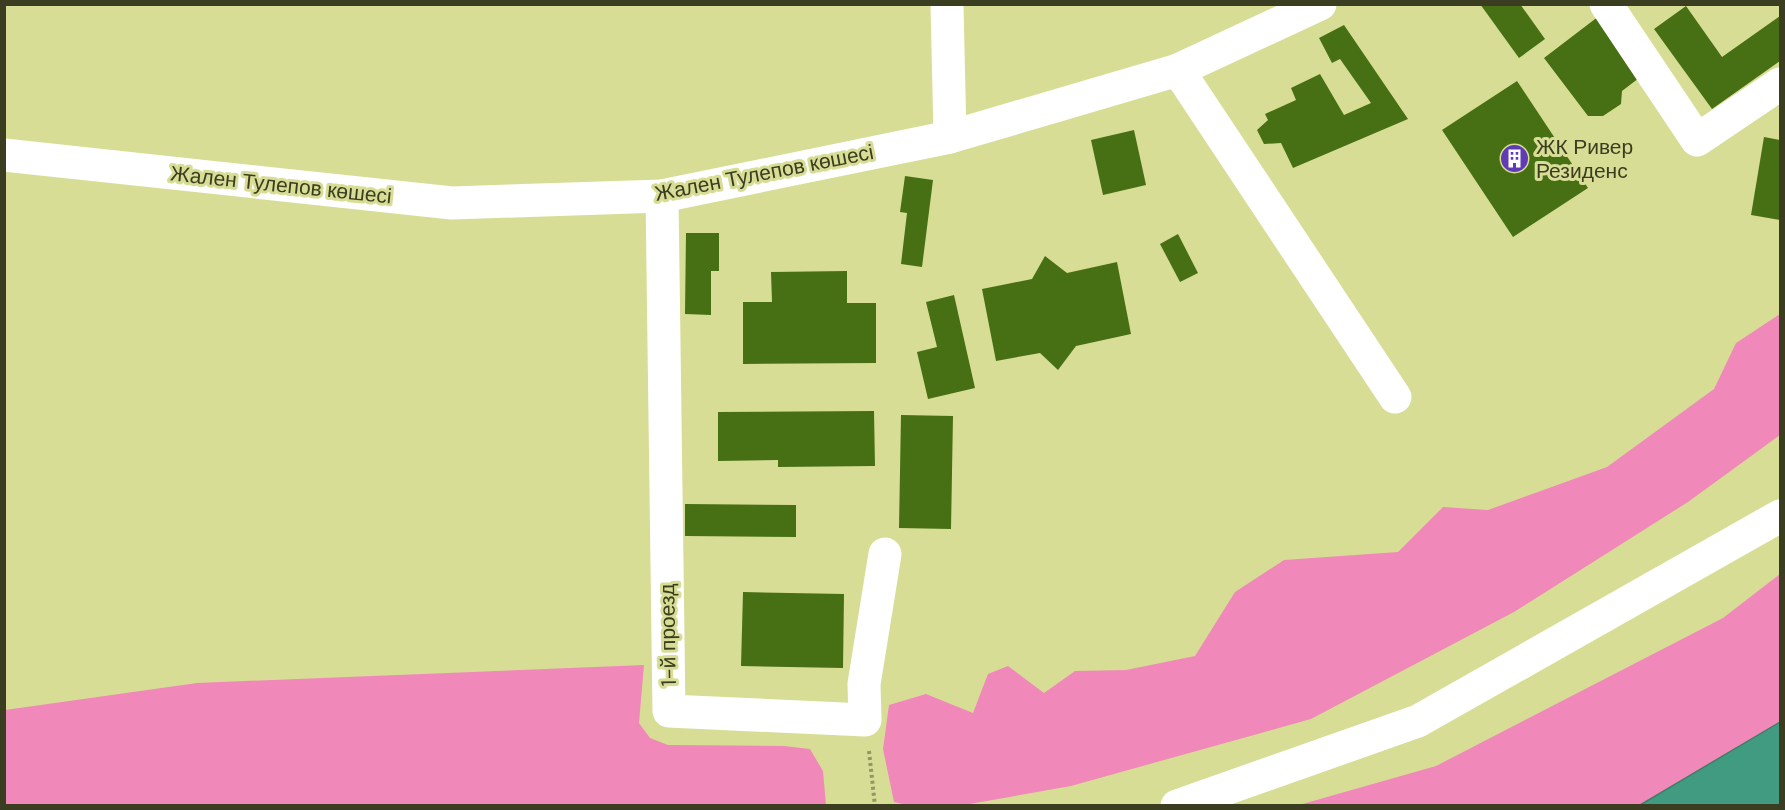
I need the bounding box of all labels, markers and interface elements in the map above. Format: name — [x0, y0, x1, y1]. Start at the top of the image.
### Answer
place label: ЖК Ривер Резиденс — [1536, 133, 1633, 185]
street label: Жален Тулепов көшесі — [652, 138, 876, 208]
building icon: ЖК Ривер Резиденс — [1499, 143, 1531, 175]
street label: Жален Тулепов көшесі — [169, 159, 393, 211]
street label: 1-й проезд — [653, 583, 683, 687]

